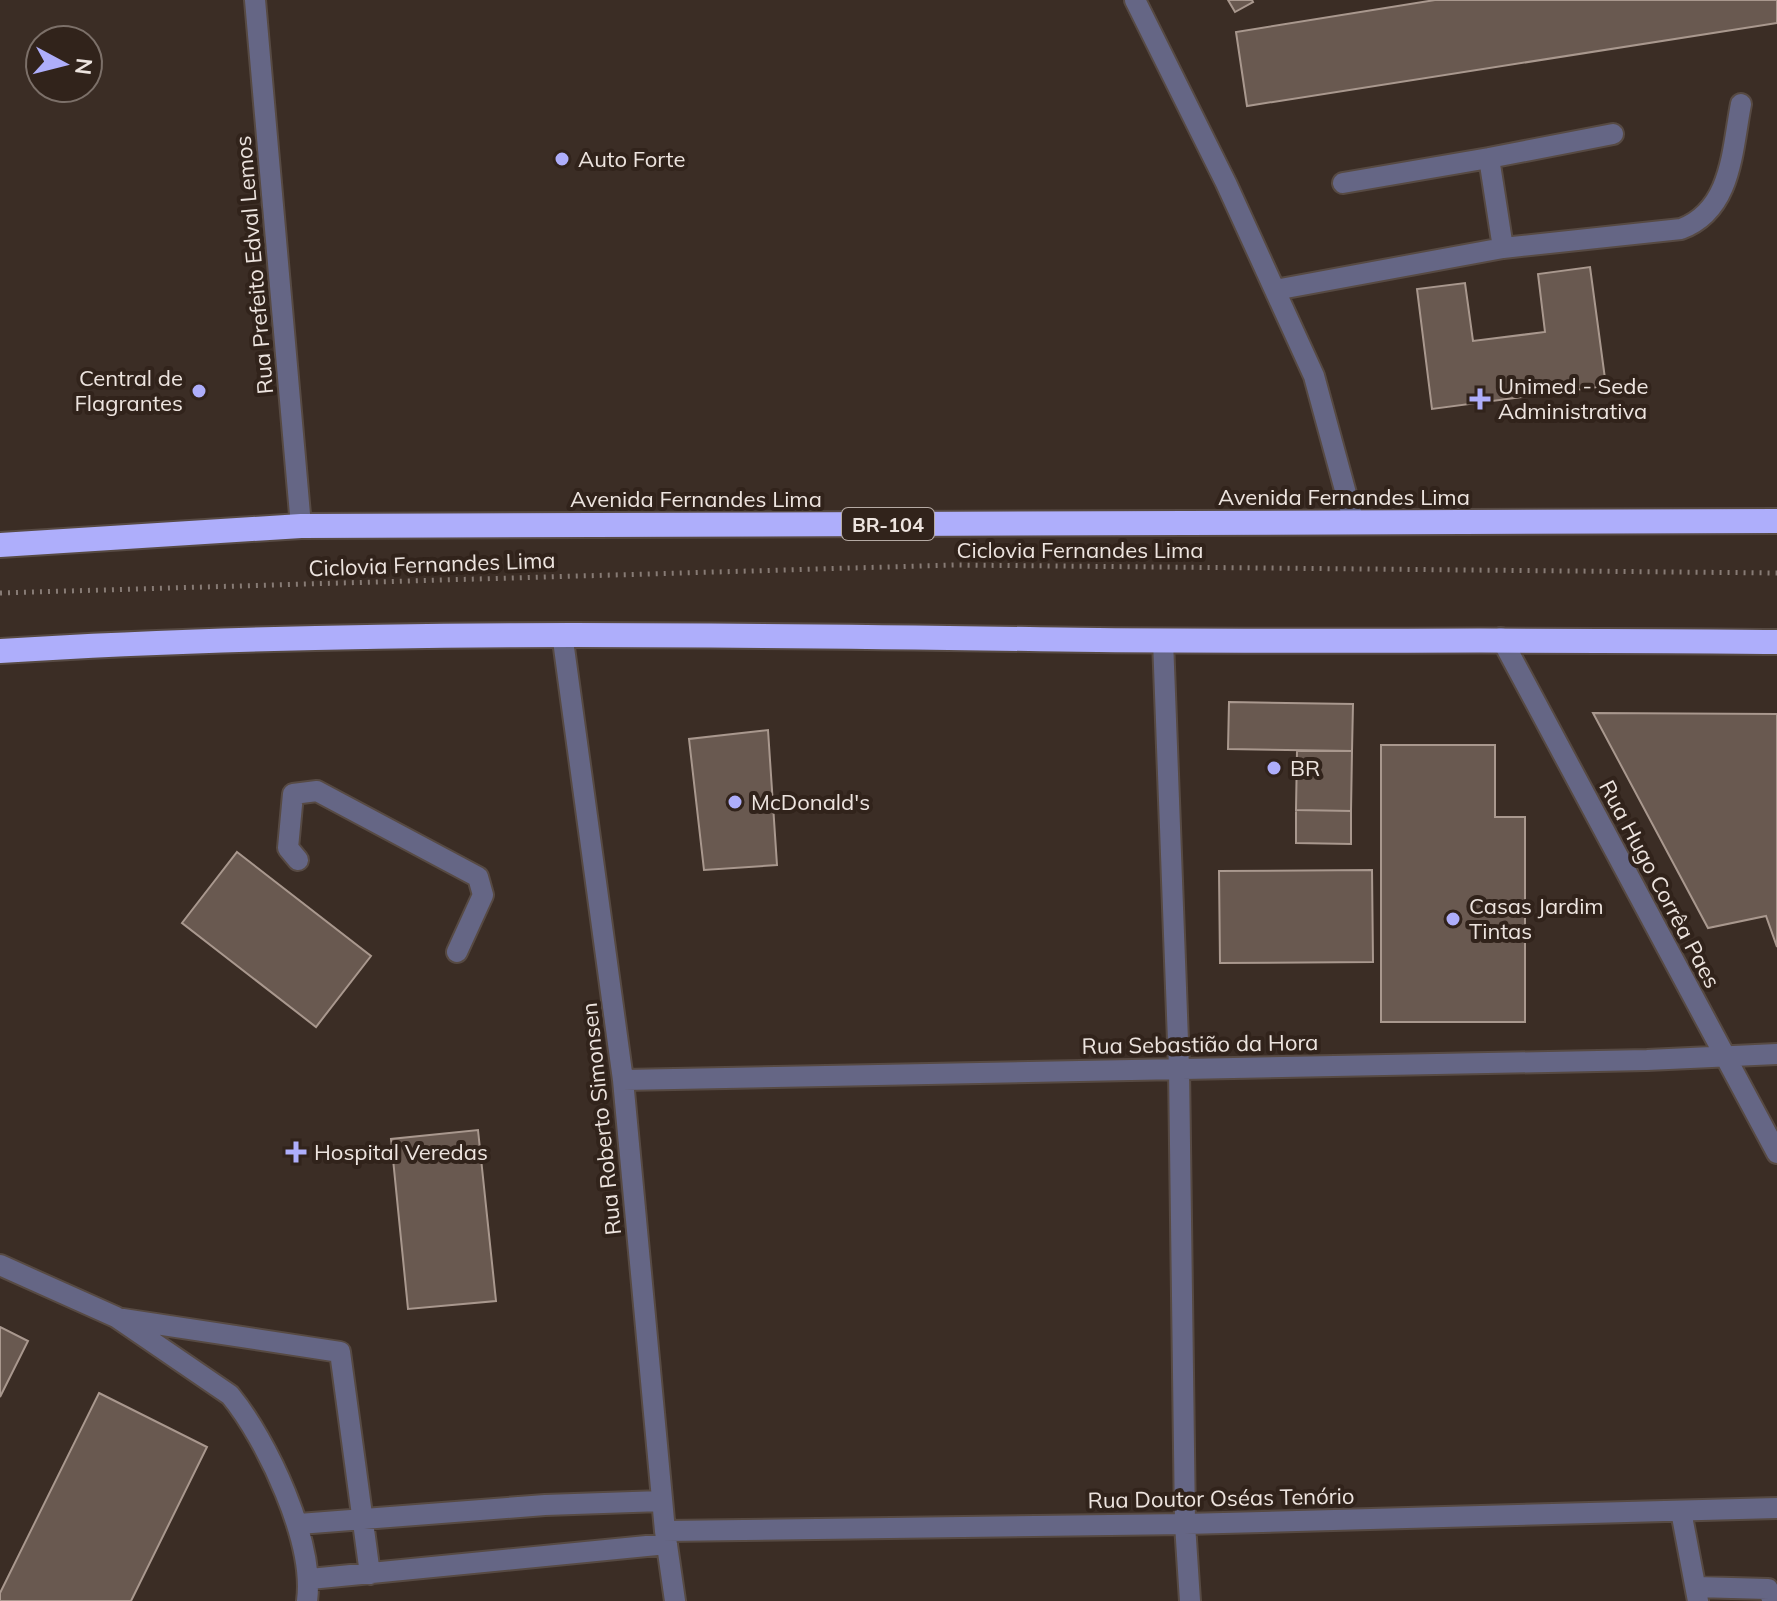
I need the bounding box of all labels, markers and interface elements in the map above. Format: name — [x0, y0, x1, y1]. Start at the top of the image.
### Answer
north arrow — [24, 24, 104, 104]
text: N — [69, 56, 99, 76]
street label: Rua Prefeito Edval Lemos — [229, 135, 279, 395]
place label: Auto Forte — [578, 145, 685, 173]
marker: Auto Forte — [553, 150, 571, 168]
place label: Central de Flagrantes — [74, 364, 183, 417]
place label: Unimed - Sede Administrativa — [1498, 372, 1648, 425]
marker: Central de Flagrantes — [190, 382, 208, 400]
marker: Unimed - Sede Administrativa — [1469, 388, 1491, 410]
street label: Avenida Fernandes Lima — [1218, 483, 1470, 511]
street label: Avenida Fernandes Lima — [570, 485, 822, 513]
road number: BR-104 — [842, 508, 934, 540]
street label: Ciclovia Fernandes Lima — [956, 536, 1204, 564]
street label: Ciclovia Fernandes Lima — [308, 546, 556, 582]
place label: BR — [1290, 754, 1320, 782]
marker: BR — [1265, 759, 1283, 777]
street label: Rua Hugo Corrêa Paes — [1593, 775, 1727, 993]
place label: McDonald's — [751, 788, 870, 816]
marker: McDonald's — [726, 793, 744, 811]
place label: Casas Jardim Tintas — [1469, 892, 1604, 945]
marker: Casas Jardim Tintas — [1444, 910, 1462, 928]
street label: Rua Roberto Simonsen — [575, 1001, 627, 1237]
street label: Rua Sebastião da Hora — [1081, 1028, 1319, 1060]
place label: Hospital Veredas — [314, 1138, 488, 1166]
marker: Hospital Veredas — [285, 1141, 307, 1163]
street label: Rua Doutor Oséas Tenório — [1087, 1482, 1355, 1514]

